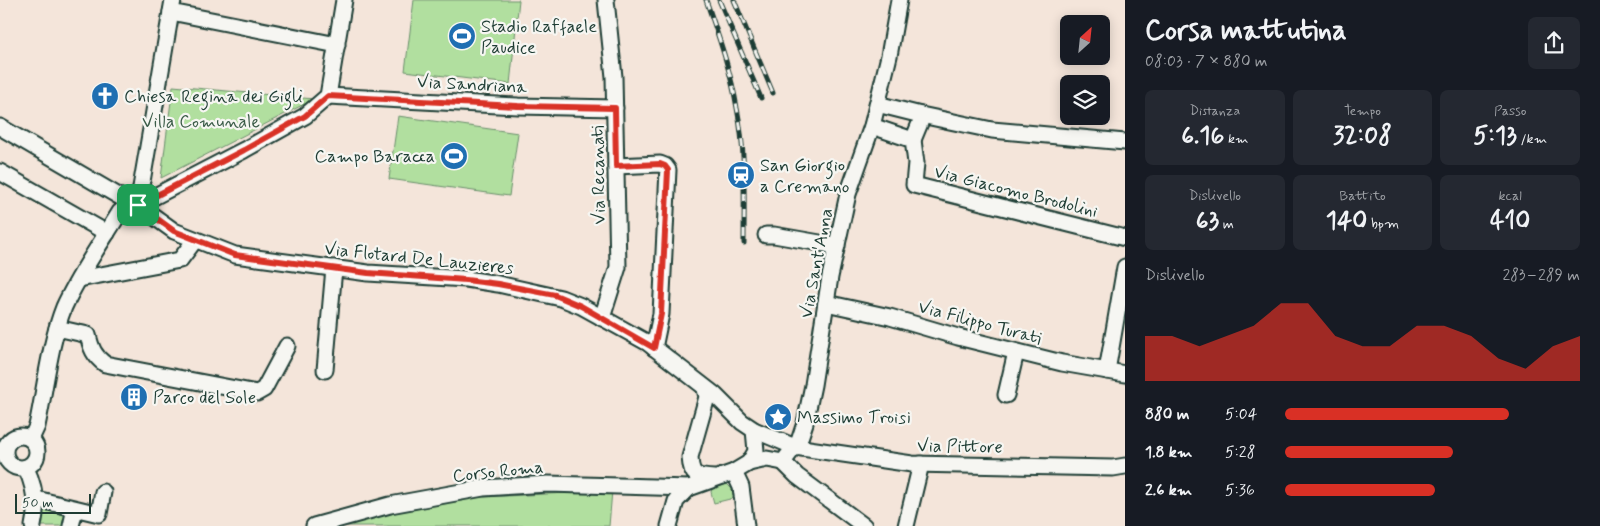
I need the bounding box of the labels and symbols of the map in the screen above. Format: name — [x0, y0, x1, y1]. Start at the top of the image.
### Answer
place label: Stadio Raffaele Paudice — [481, 15, 597, 60]
north arrow — [1060, 15, 1110, 65]
sports icon: Stadio Raffaele Paudice — [447, 21, 477, 51]
street label: Via Sandriana — [416, 70, 528, 100]
church icon: Chiesa Regina dei Gigli — [90, 81, 120, 111]
place label: Chiesa Regina dei Gigli — [124, 85, 303, 111]
park label: Villa Comunale — [142, 110, 260, 134]
street label: Via Recanati — [586, 125, 612, 225]
sports icon: Campo Baracca — [439, 141, 469, 171]
place label: Campo Baracca — [315, 145, 435, 169]
place label: San Giorgio a Cremano — [760, 154, 849, 199]
station icon: San Giorgio a Cremano — [726, 160, 756, 190]
street label: Via Giacomo Brodolini — [932, 160, 1100, 224]
pin — [117, 184, 159, 226]
street label: Via Sant'Anna — [795, 206, 839, 320]
street label: Via Flotard De Lauzieres — [323, 237, 515, 281]
street label: Via Filippo Turati — [915, 295, 1044, 351]
building icon: Parco del Sole — [119, 382, 149, 412]
place label: Parco del Sole — [153, 386, 256, 410]
place icon: Massimo Troisi — [763, 402, 793, 432]
place label: Massimo Troisi — [797, 406, 911, 430]
street label: Via Pittore — [917, 434, 1003, 460]
street label: Corso Roma — [452, 455, 545, 489]
scale bar — [15, 491, 91, 514]

